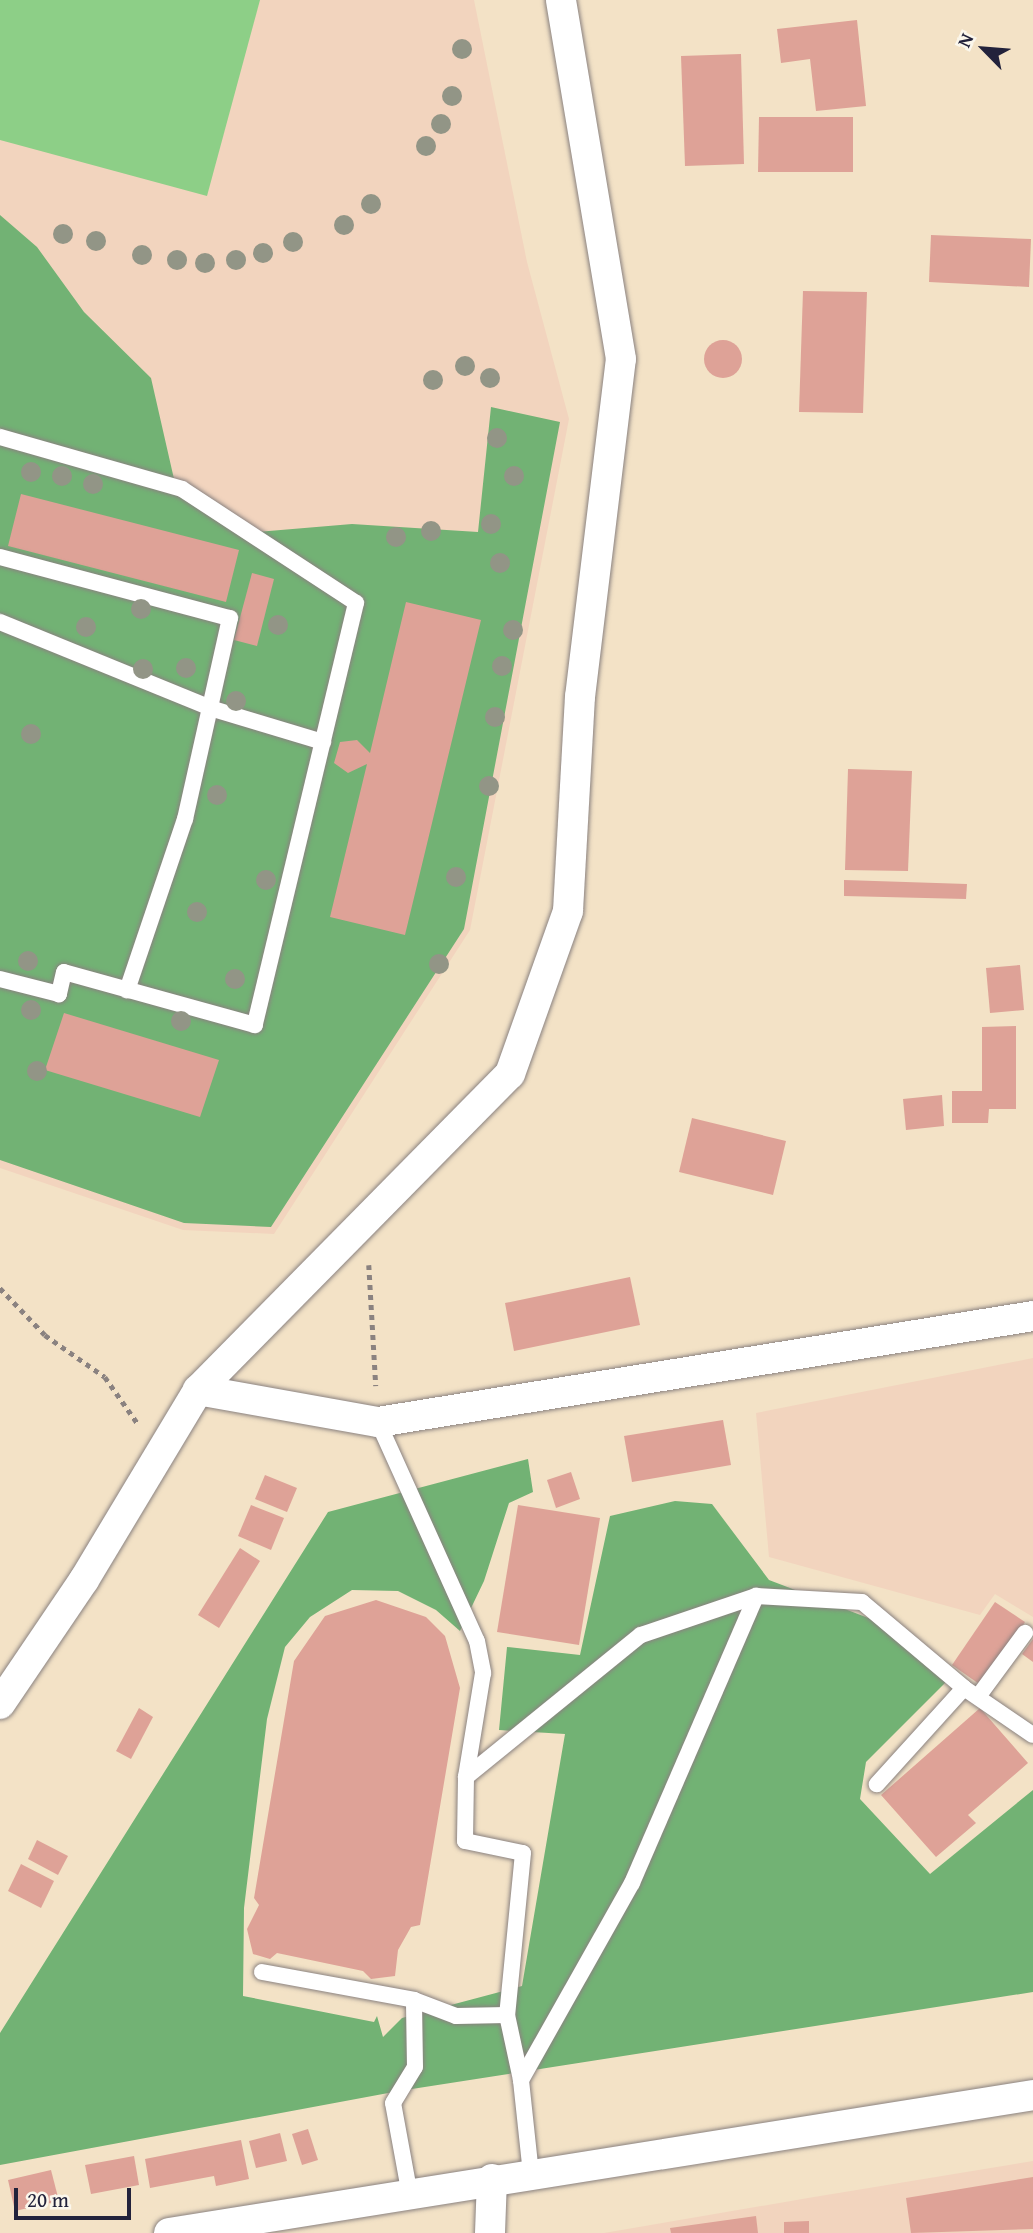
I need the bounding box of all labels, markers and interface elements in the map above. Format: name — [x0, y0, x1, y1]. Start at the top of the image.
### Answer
north arrow — [949, 14, 1019, 84]
text: N — [950, 28, 980, 52]
scale bar — [18, 2174, 135, 2218]
text: 20 m — [27, 2184, 69, 2215]

